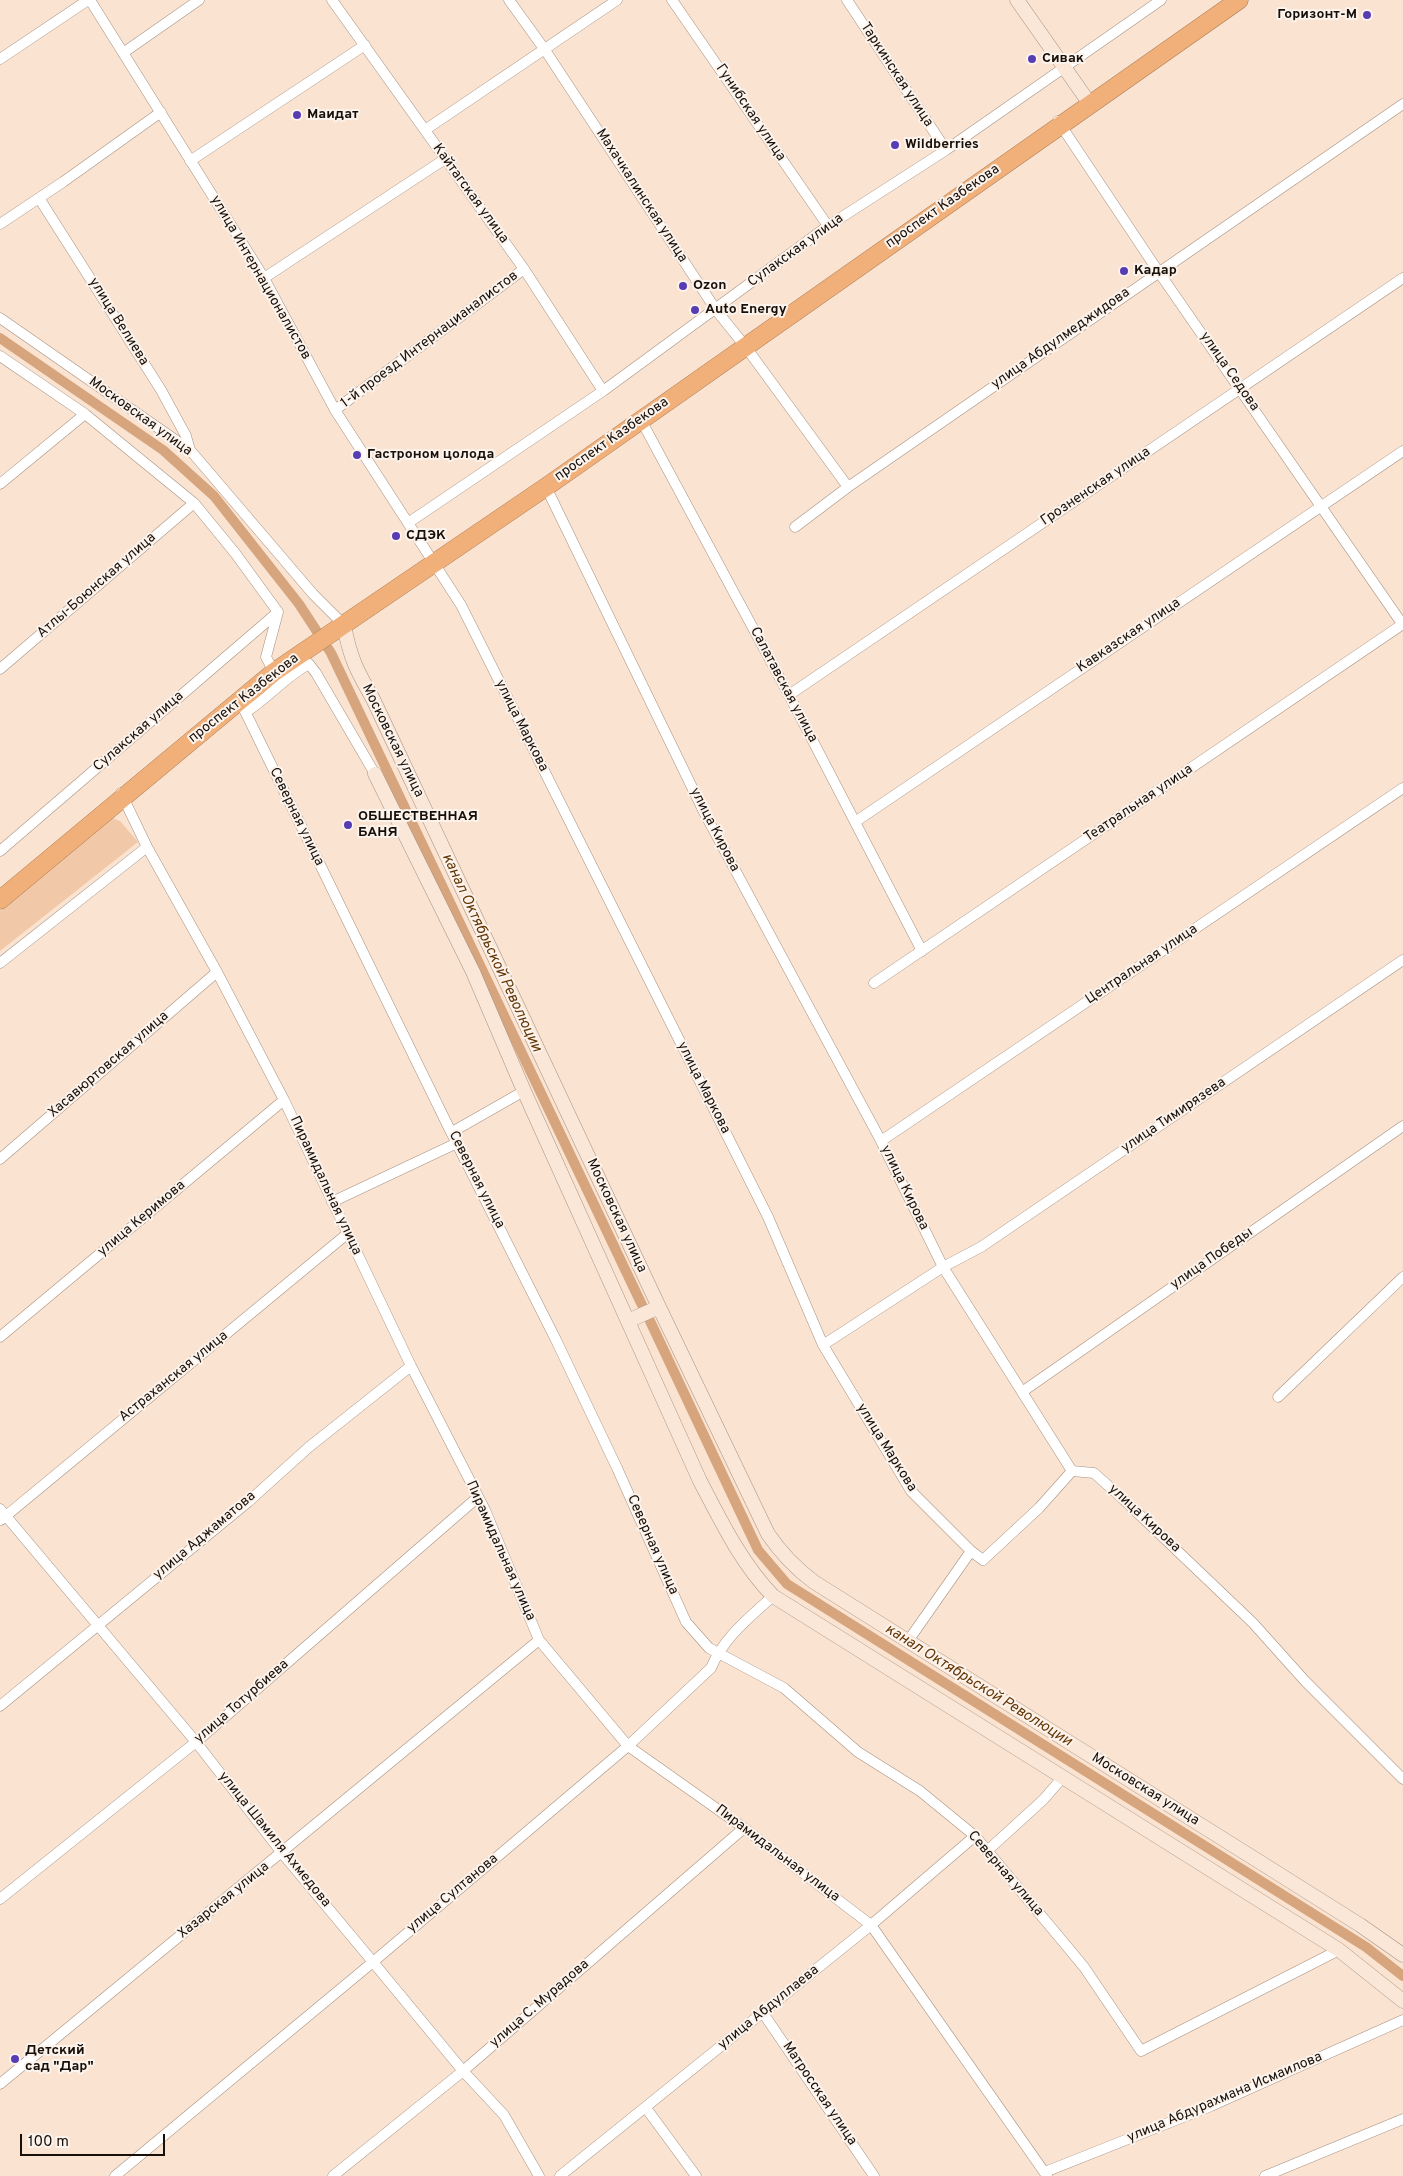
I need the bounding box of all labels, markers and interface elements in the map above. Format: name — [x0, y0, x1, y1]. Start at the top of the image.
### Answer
place label: Горизонт-М — [1277, 7, 1357, 23]
marker: Горизонт-М — [1361, 9, 1373, 21]
street label: Таркинская улица — [856, 20, 936, 130]
place label: Сивак — [1042, 51, 1084, 67]
marker: Сивак — [1026, 53, 1038, 65]
street label: Гунибская улица — [711, 61, 789, 165]
place label: Маидат — [307, 107, 359, 123]
marker: Маидат — [291, 109, 303, 121]
street label: Махачкалинская улица — [592, 126, 690, 266]
place label: Wildberries — [905, 137, 979, 153]
marker: Wildberries — [889, 139, 901, 151]
street label: Кайтагская улица — [428, 141, 512, 247]
street label: проспект Казбекова — [883, 161, 1003, 253]
street label: улица Интернационалистов — [206, 193, 314, 363]
street label: Сулакская улица — [745, 211, 847, 291]
place label: Кадар — [1134, 263, 1177, 279]
marker: Кадар — [1118, 265, 1130, 277]
street label: 1-й проезд Интернацианалистов — [338, 268, 522, 412]
street label: улица Велиева — [84, 275, 152, 369]
place label: Ozon — [693, 278, 726, 294]
marker: Ozon — [677, 280, 689, 292]
street label: улица Абдулмеджидова — [989, 285, 1133, 393]
place label: Auto Energy — [705, 302, 787, 318]
marker: Auto Energy — [689, 304, 701, 316]
street label: улица Седова — [1196, 329, 1262, 415]
street label: Московская улица — [85, 374, 195, 460]
street label: проспект Казбекова — [552, 394, 672, 486]
street label: Грозненская улица — [1038, 444, 1154, 530]
place label: Гастроном цолода — [367, 447, 494, 463]
marker: Гастроном цолода — [351, 449, 363, 461]
place label: СДЭК — [406, 528, 446, 544]
street label: Атлы-Боюнская улица — [34, 530, 160, 642]
marker: СДЭК — [390, 530, 402, 542]
street label: Кавказская улица — [1074, 595, 1184, 677]
street label: Салатавская улица — [745, 624, 821, 746]
street label: проспект Казбекова — [186, 651, 302, 747]
street label: улица Маркова — [491, 677, 551, 775]
street label: Московская улица — [357, 682, 427, 800]
street label: Сулакская улица — [90, 688, 188, 776]
street label: Театральная улица — [1082, 761, 1196, 847]
street label: Северная улица — [265, 765, 327, 869]
street label: улица Кирова — [686, 785, 742, 875]
place label: ОБШЕСТВЕННАЯ БАНЯ — [358, 809, 478, 842]
marker: ОБШЕСТВЕННАЯ БАНЯ — [342, 819, 354, 831]
water label: канал Октябрьской Революции — [437, 851, 545, 1055]
street label: Центральная улица — [1083, 921, 1201, 1009]
street label: Хасавюртовская улица — [45, 1008, 173, 1122]
street label: улица Маркова — [673, 1039, 733, 1137]
street label: улица Тимирязева — [1118, 1075, 1230, 1157]
street label: Пирамидальная улица — [285, 1114, 365, 1258]
street label: Северная улица — [444, 1128, 508, 1232]
street label: улица Кирова — [876, 1143, 932, 1233]
street label: Московская улица — [582, 1156, 650, 1276]
street label: улица Керимова — [95, 1178, 189, 1260]
street label: улица Победы — [1167, 1224, 1257, 1294]
street label: Астраханская улица — [116, 1328, 232, 1426]
street label: улица Маркова — [852, 1401, 920, 1495]
street label: Пирамидальная улица — [462, 1478, 538, 1624]
street label: улица Кирова — [1105, 1481, 1183, 1557]
street label: улица Аджаматова — [150, 1488, 260, 1584]
street label: Северная улица — [622, 1493, 682, 1597]
water label: канал Октябрьской Революции — [881, 1621, 1075, 1751]
street label: улица Тотурбиева — [191, 1656, 293, 1748]
street label: Московская улица — [1088, 1750, 1202, 1830]
street label: улица Шамиля Ахмедова — [214, 1769, 334, 1911]
street label: Пирамидальная улица — [712, 1802, 842, 1906]
street label: Северная улица — [963, 1828, 1047, 1920]
street label: улица Султанова — [404, 1851, 502, 1937]
street label: Хазарская улица — [175, 1859, 273, 1943]
street label: улица С. Мурадова — [487, 1956, 593, 2052]
street label: улица Абдуллаева — [715, 1962, 823, 2054]
street label: Матросская улица — [778, 2039, 860, 2149]
place label: Детский сад "Дар" — [25, 2043, 94, 2076]
street label: улица Абдурахмана Исмаилова — [1125, 2049, 1325, 2147]
marker: Детский сад "Дар" — [9, 2053, 21, 2065]
scale bar — [22, 2124, 168, 2156]
text: 100 m — [28, 2133, 69, 2152]

